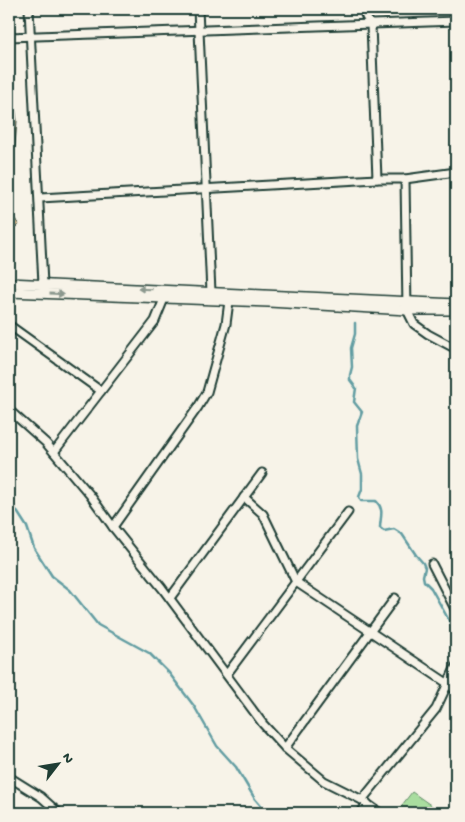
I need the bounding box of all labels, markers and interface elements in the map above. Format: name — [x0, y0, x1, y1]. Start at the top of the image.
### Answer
one-way arrow — [137, 285, 153, 293]
one-way arrow — [50, 291, 66, 299]
north arrow — [32, 740, 82, 790]
text: N — [57, 750, 77, 767]

